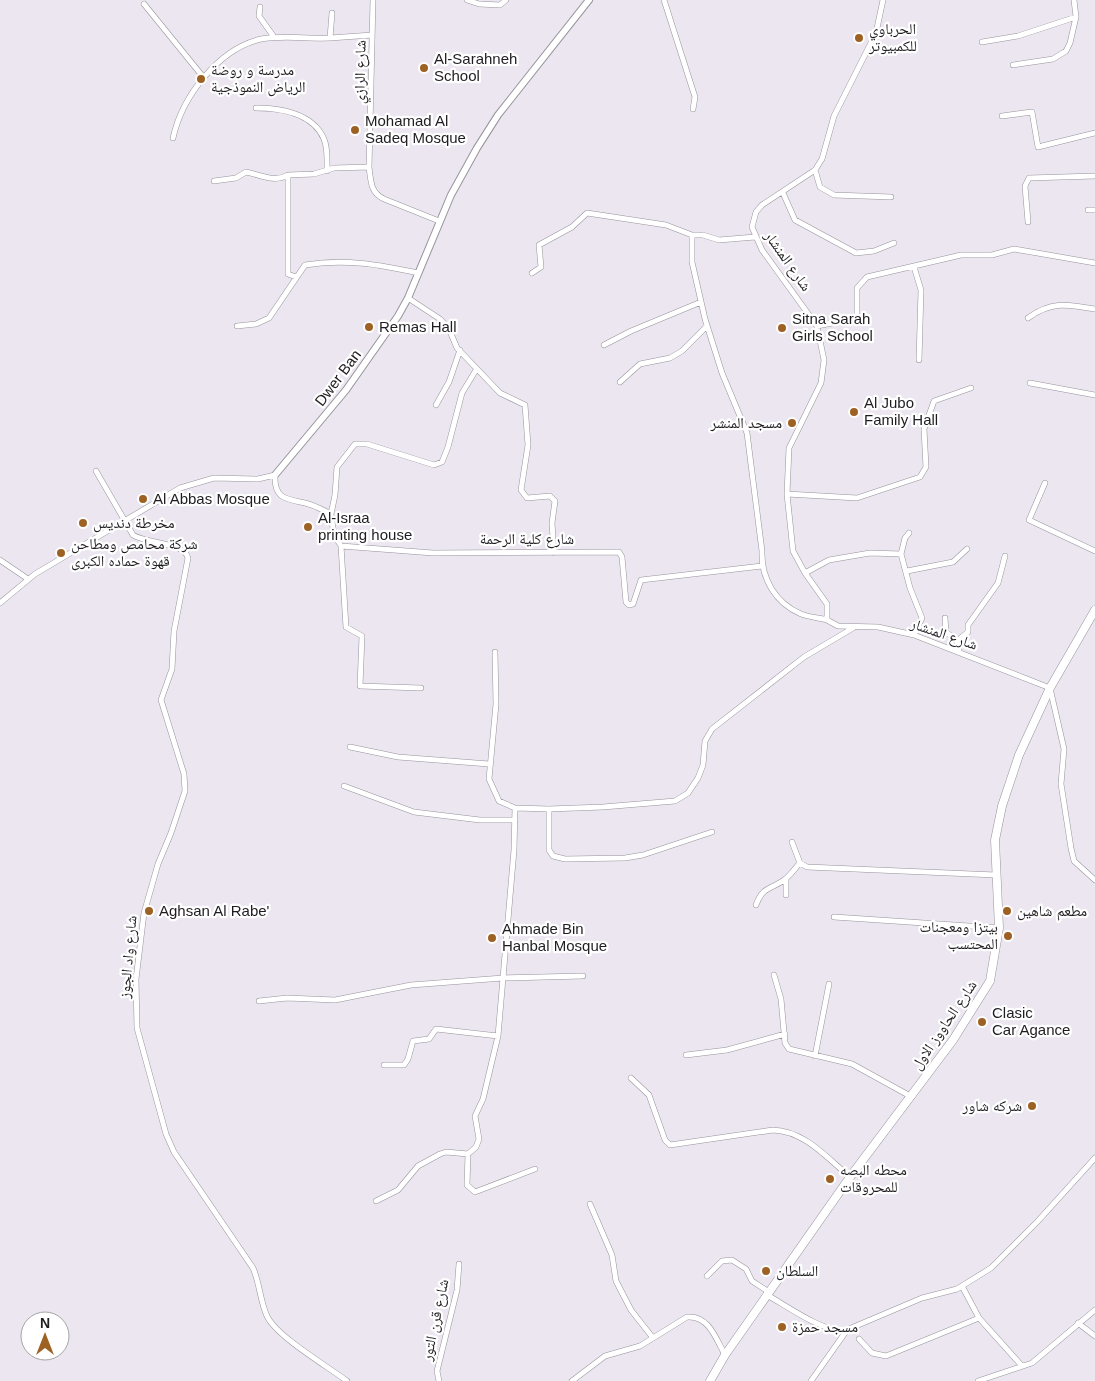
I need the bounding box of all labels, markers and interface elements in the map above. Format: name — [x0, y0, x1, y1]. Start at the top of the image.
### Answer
place label: الحرباوي للكمبيوتر — [868, 20, 917, 55]
marker: الحرباوي للكمبيوتر — [853, 32, 865, 44]
street label: شارع الرازي — [350, 40, 372, 104]
place label: Al-Sarahneh School — [434, 50, 517, 84]
place label: مدرسة و روضة الرياض النموذجية — [211, 61, 306, 97]
marker: Al-Sarahneh School — [418, 62, 430, 74]
marker: مدرسة و روضة الرياض النموذجية — [195, 73, 207, 85]
place label: Mohamad Al Sadeq Mosque — [365, 112, 466, 146]
marker: Mohamad Al Sadeq Mosque — [349, 124, 361, 136]
street label: شارع المنشار — [759, 227, 815, 295]
place label: Sitna Sarah Girls School — [792, 310, 873, 344]
place label: Remas Hall — [379, 318, 457, 335]
marker: Remas Hall — [363, 321, 375, 333]
marker: Sitna Sarah Girls School — [776, 322, 788, 334]
street label: Dwer Ban — [311, 346, 364, 409]
place label: Al Jubo Family Hall — [864, 394, 938, 428]
marker: Al Jubo Family Hall — [848, 406, 860, 418]
place label: مسجد المنشر — [710, 414, 782, 432]
marker: مسجد المنشر — [786, 417, 798, 429]
place label: Al Abbas Mosque — [153, 490, 270, 507]
marker: Al Abbas Mosque — [137, 493, 149, 505]
place label: Al-Israa printing house — [318, 509, 412, 543]
place label: مخرطة دنديس — [93, 514, 175, 533]
marker: مخرطة دنديس — [77, 517, 89, 529]
marker: Al-Israa printing house — [302, 521, 314, 533]
street label: شارع كلية الرحمة — [480, 530, 574, 549]
place label: شركة محامص ومطاحن قهوة حماده الكبرى — [71, 535, 198, 571]
marker: شركة محامص ومطاحن قهوة حماده الكبرى — [55, 547, 67, 559]
street label: شارع المنشار — [907, 614, 980, 655]
place label: Aghsan Al Rabe' — [159, 902, 270, 919]
place label: مطعم شاهين — [1017, 902, 1087, 921]
marker: Aghsan Al Rabe' — [143, 905, 155, 917]
marker: مطعم شاهين — [1001, 905, 1013, 917]
street label: شارع واد الجوز — [115, 915, 142, 1000]
place label: بيتزا ومعجنات المحتسب — [919, 918, 998, 952]
place label: Ahmade Bin Hanbal Mosque — [502, 920, 607, 954]
marker: بيتزا ومعجنات المحتسب — [1002, 930, 1014, 942]
marker: Ahmade Bin Hanbal Mosque — [486, 932, 498, 944]
street label: شارع الحاووز الاول — [907, 977, 982, 1074]
place label: Clasic Car Agance — [992, 1004, 1070, 1038]
marker: Clasic Car Agance — [976, 1016, 988, 1028]
place label: شركه شاور — [961, 1097, 1022, 1115]
marker: شركه شاور — [1026, 1100, 1038, 1112]
place label: محطه البصه للمحروقات — [840, 1161, 907, 1196]
marker: محطه البصه للمحروقات — [824, 1173, 836, 1185]
place label: السلطان — [776, 1262, 818, 1281]
marker: السلطان — [760, 1265, 772, 1277]
street label: شارع قرن التور — [417, 1277, 453, 1364]
north arrow — [20, 1311, 70, 1361]
text: N — [40, 1315, 50, 1331]
place label: مسجد حمزة — [792, 1318, 858, 1336]
marker: مسجد حمزة — [776, 1321, 788, 1333]

